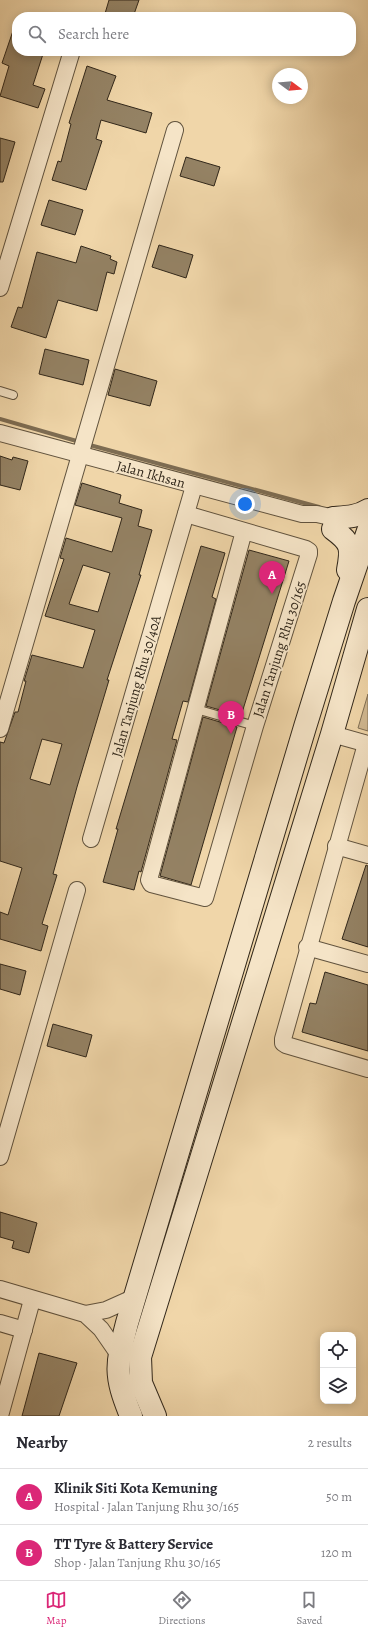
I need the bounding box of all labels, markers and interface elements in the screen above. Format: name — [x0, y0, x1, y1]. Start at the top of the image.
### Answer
search box — [12, 12, 356, 56]
icon: search — [26, 23, 48, 45]
text: Search here — [58, 24, 129, 44]
north arrow — [272, 68, 308, 104]
street label: Jalan Ikhsan — [114, 456, 188, 493]
your location — [235, 494, 255, 514]
pin: A — [259, 561, 285, 594]
street label: Jalan Tanjung Rhu 30/165 — [248, 579, 310, 720]
street label: Jalan Tanjung Rhu 30/40A — [107, 612, 166, 759]
pin: B — [218, 701, 244, 734]
map controls — [320, 1332, 356, 1404]
button: locate — [320, 1332, 356, 1368]
button: layers — [320, 1368, 356, 1404]
text: Nearby — [16, 1431, 67, 1454]
text: 2 results — [308, 1434, 352, 1451]
text: Klinik Siti Kota Kemuning — [54, 1478, 217, 1498]
text: A — [25, 1488, 33, 1505]
text: 50 m — [326, 1488, 352, 1505]
text: Hospital · Jalan Tanjung Rhu 30/165 — [54, 1498, 239, 1515]
text: TT Tyre & Battery Service — [54, 1534, 213, 1554]
text: B — [25, 1544, 33, 1561]
text: 120 m — [321, 1544, 352, 1561]
text: Shop · Jalan Tanjung Rhu 30/165 — [54, 1554, 221, 1571]
tab: Map — [45, 1589, 67, 1628]
tab: Directions — [158, 1589, 206, 1628]
tab: Saved — [296, 1589, 323, 1628]

